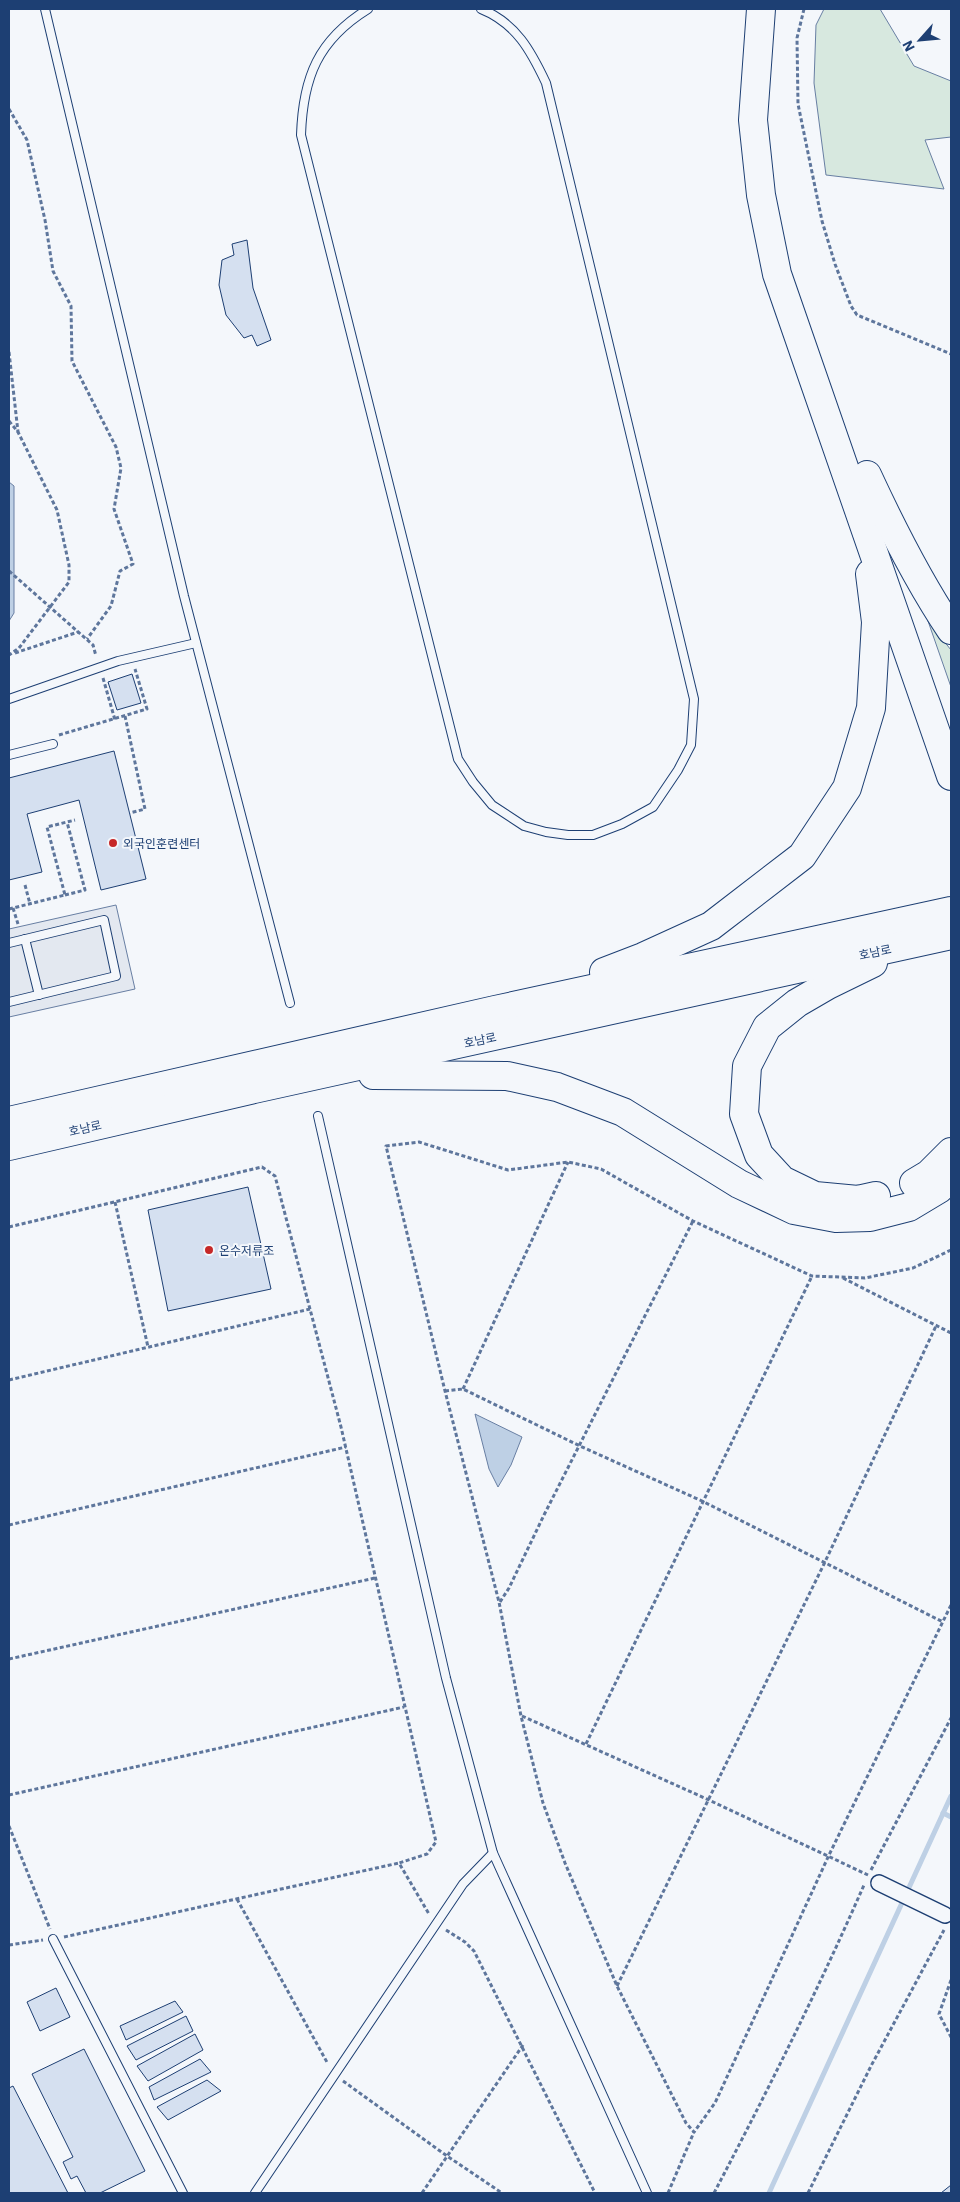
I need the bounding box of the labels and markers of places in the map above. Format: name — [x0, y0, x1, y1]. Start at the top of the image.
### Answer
place label: 외국인훈련센터 — [123, 836, 200, 851]
marker: 외국인훈련센터 — [107, 837, 119, 849]
place label: 온수저류조 — [219, 1243, 274, 1258]
marker: 온수저류조 — [203, 1244, 215, 1256]

